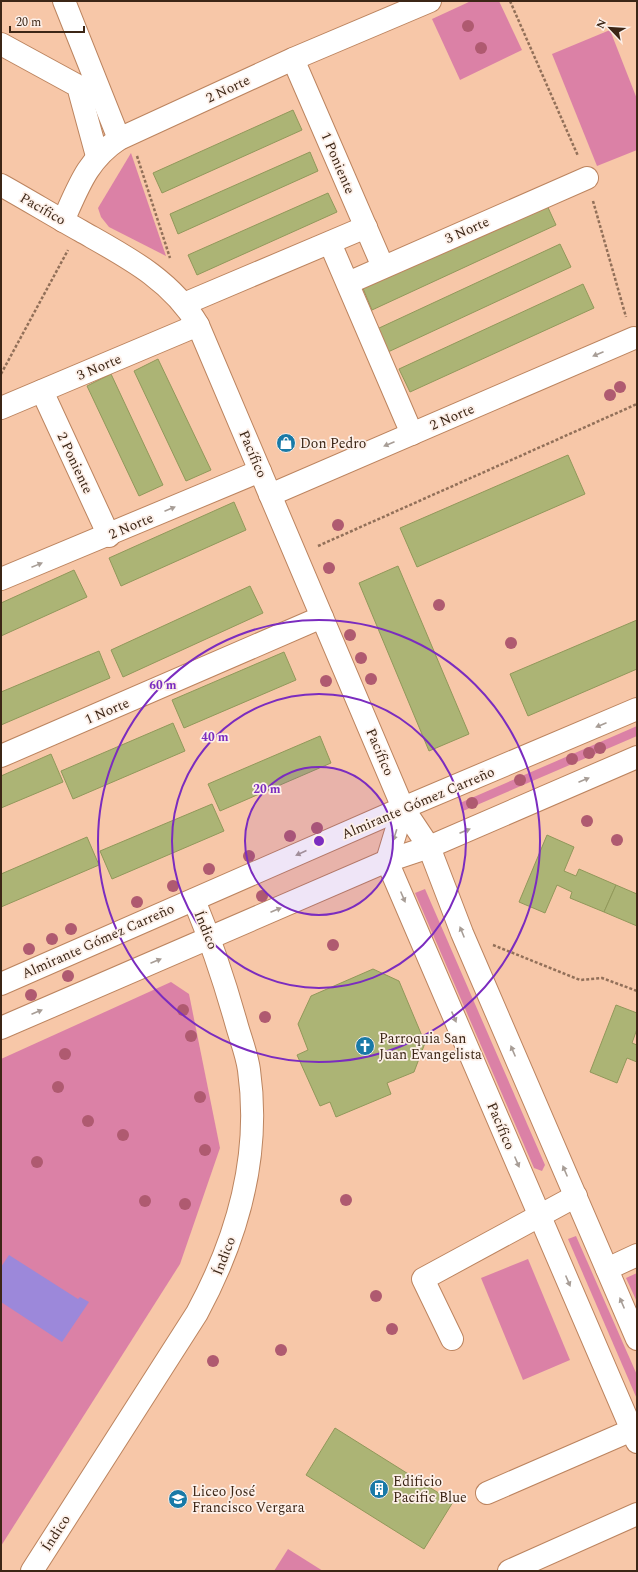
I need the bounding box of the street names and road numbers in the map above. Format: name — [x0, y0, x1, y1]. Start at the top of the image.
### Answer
street label: 2 Norte — [202, 70, 254, 108]
street label: 1 Poniente — [315, 129, 361, 198]
street label: Pacífico — [16, 187, 70, 231]
street label: 3 Norte — [441, 211, 493, 249]
street label: 3 Norte — [73, 348, 125, 386]
street label: 2 Norte — [426, 398, 478, 436]
street label: Pacífico — [234, 427, 272, 481]
street label: 2 Poniente — [52, 429, 99, 497]
street label: 2 Norte — [105, 507, 157, 545]
street label: 1 Norte — [81, 692, 133, 730]
street label: Pacífico — [361, 725, 399, 779]
street label: Almirante Gómez Carreño — [338, 761, 498, 845]
street label: Almirante Gómez Carreño — [18, 898, 178, 984]
street label: Índico — [189, 907, 223, 953]
street label: Pacífico — [482, 1099, 520, 1153]
street label: Índico — [207, 1234, 241, 1278]
street label: Índico — [36, 1510, 76, 1556]

